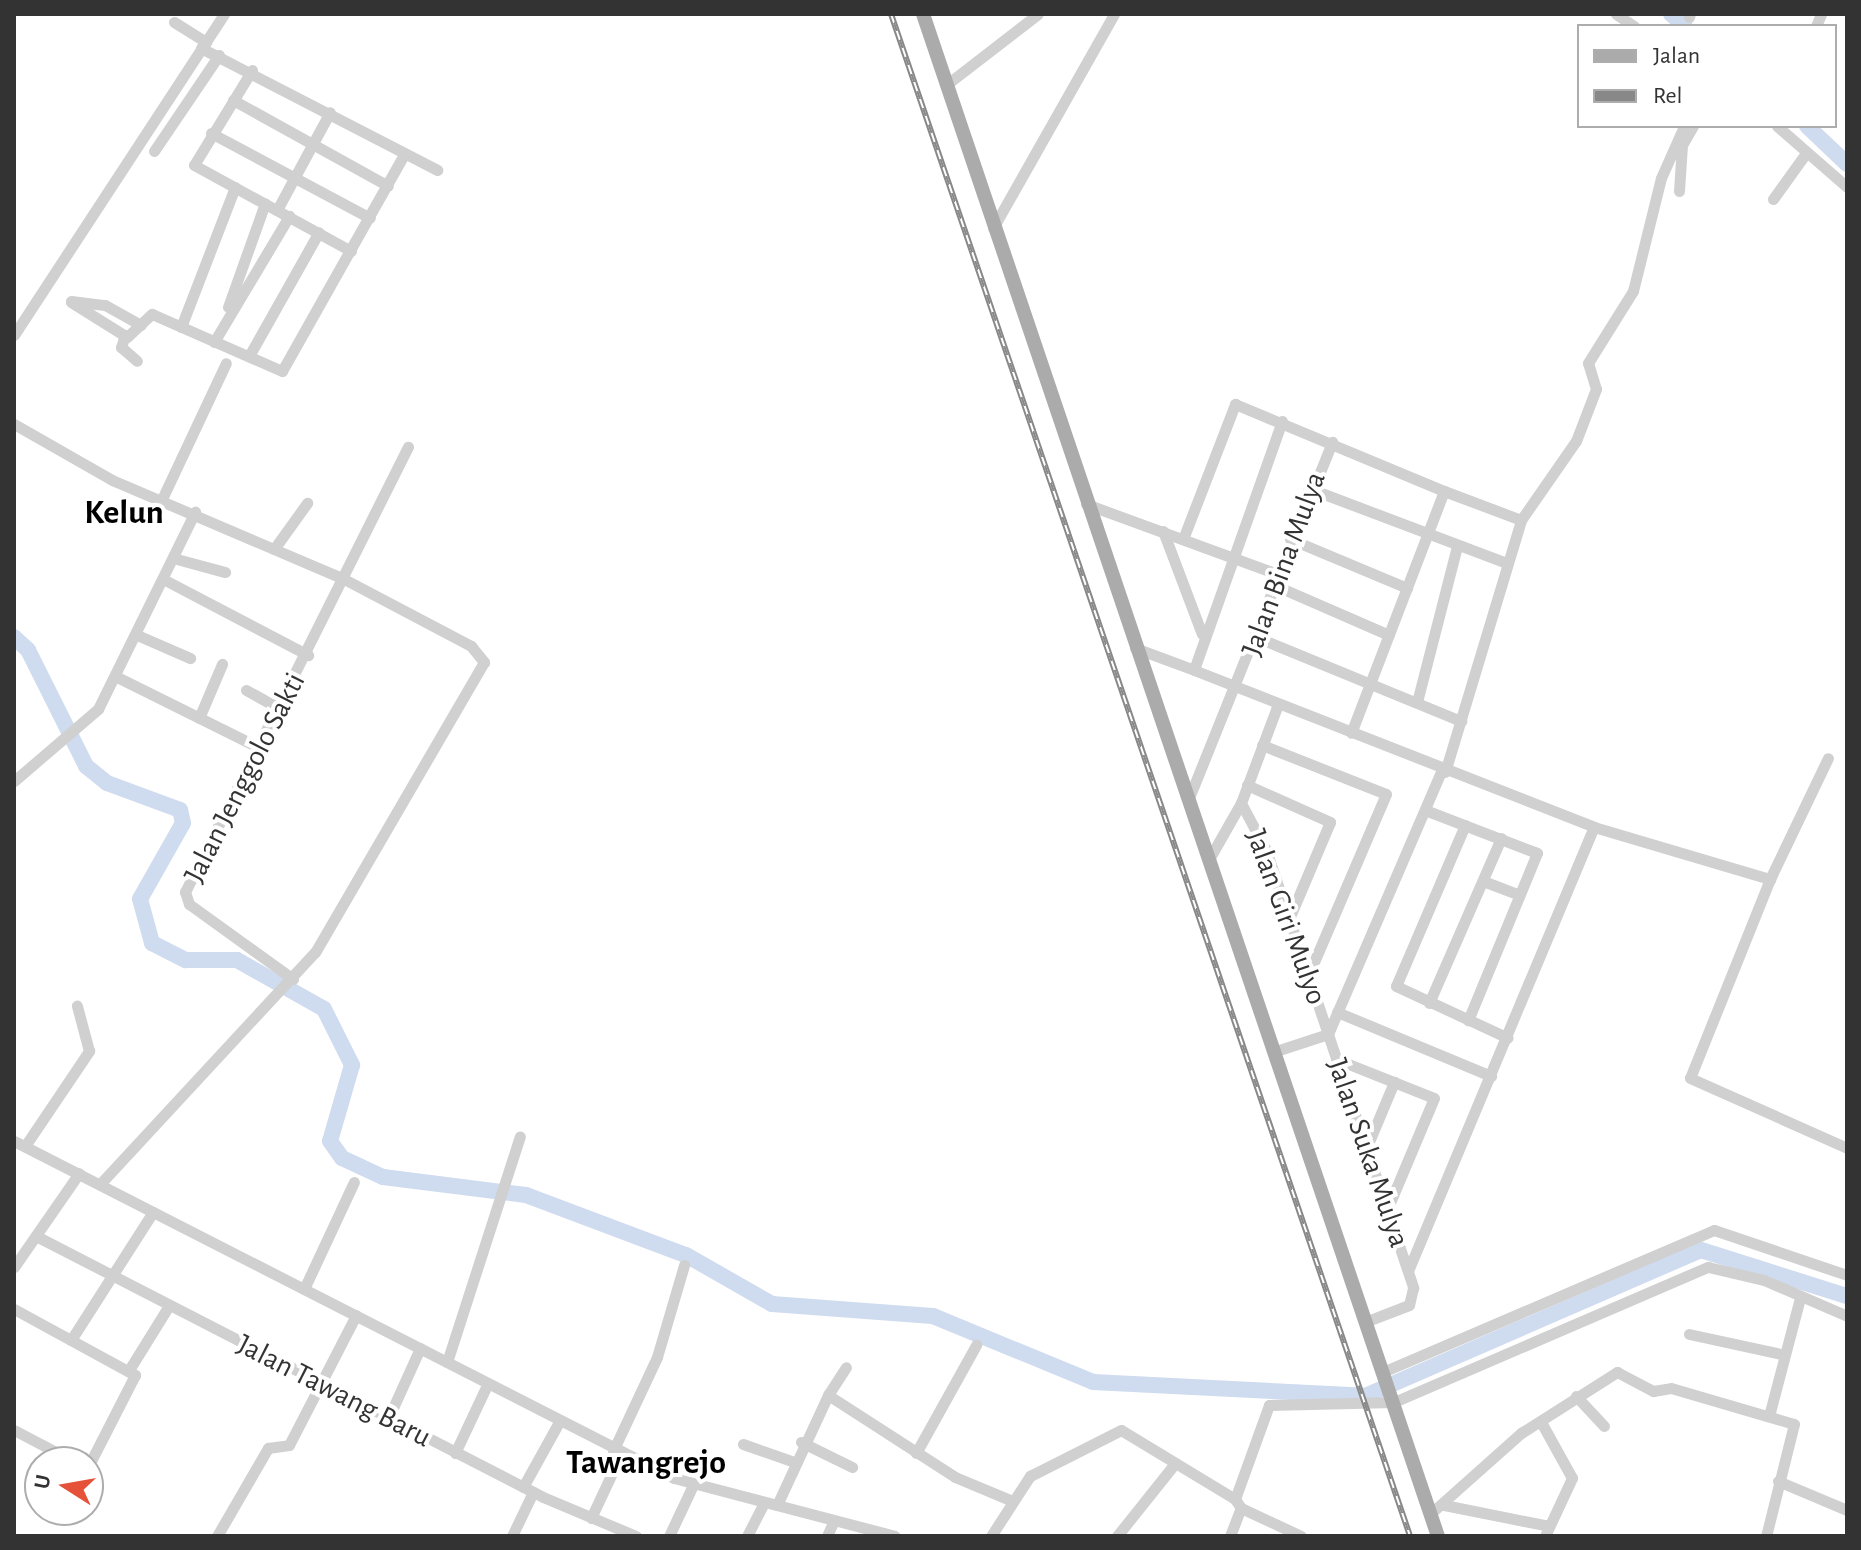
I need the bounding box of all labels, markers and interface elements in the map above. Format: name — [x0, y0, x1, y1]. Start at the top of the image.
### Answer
legend — [1577, 24, 1837, 128]
text: Jalan — [1653, 44, 1700, 68]
text: Rel — [1653, 84, 1682, 108]
street label: Jalan Bina Mulya — [1234, 467, 1334, 661]
district label: Kelun — [84, 494, 164, 534]
street label: Jalan Jenggolo Sakti — [177, 667, 313, 889]
street label: Jalan Giri Mulyo — [1238, 824, 1334, 1010]
street label: Jalan Suka Mulya — [1319, 1054, 1417, 1252]
street label: Jalan Tawang Baru — [231, 1327, 437, 1455]
district label: Tawangrejo — [566, 1444, 726, 1484]
north arrow — [24, 1446, 104, 1526]
text: U — [30, 1473, 55, 1491]

